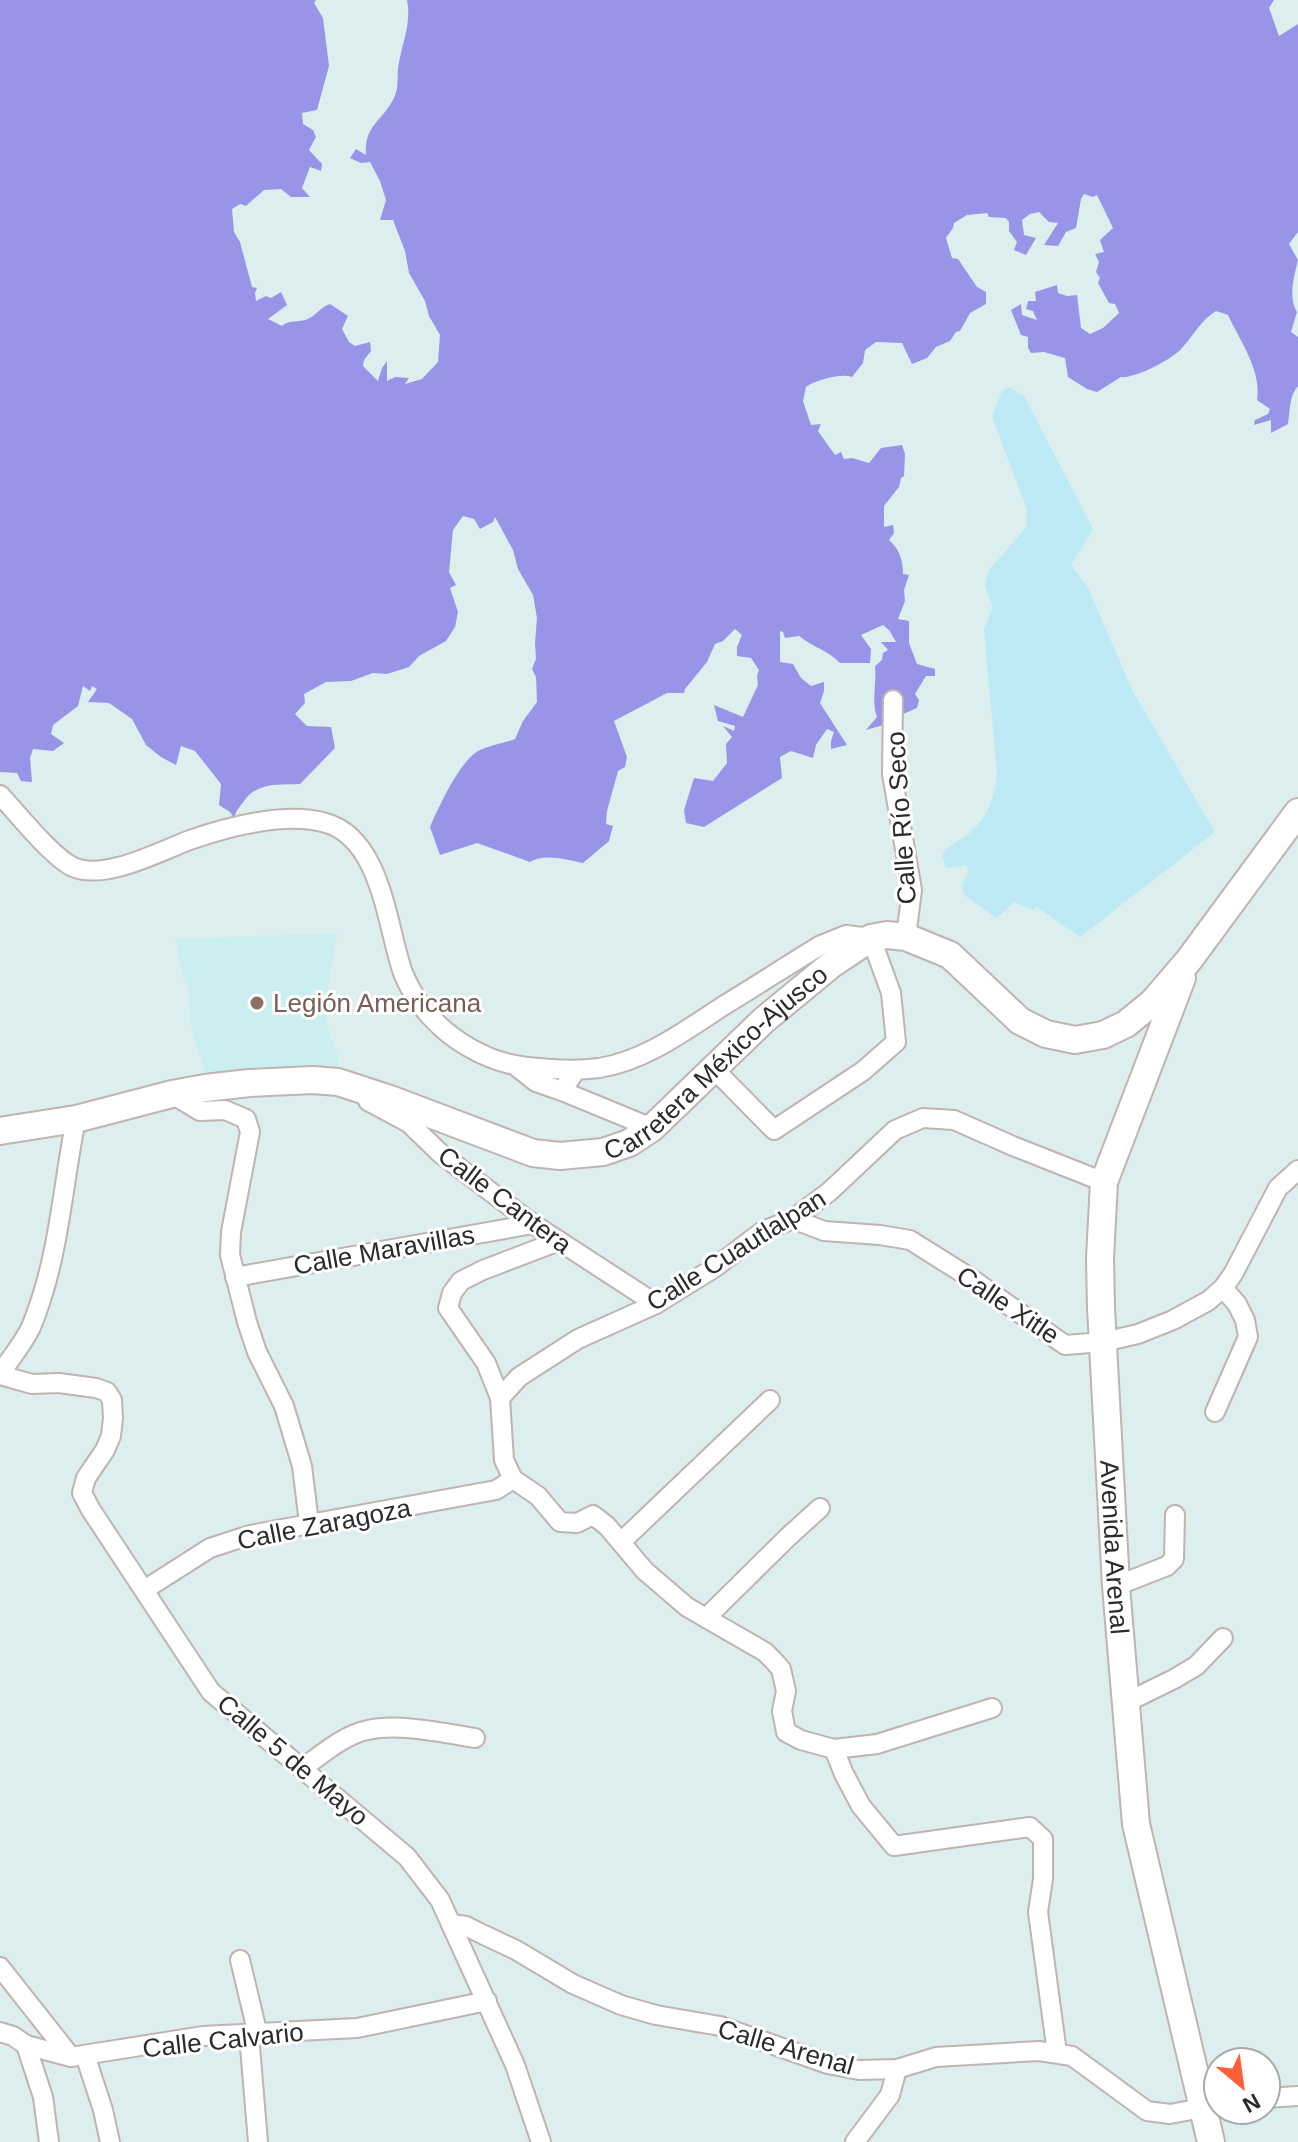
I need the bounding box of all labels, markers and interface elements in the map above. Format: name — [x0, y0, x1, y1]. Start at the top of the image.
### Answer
street label: Calle Río Seco — [880, 730, 922, 906]
street label: Carretera México-Ajusco — [600, 959, 833, 1166]
place label: Legión Americana — [273, 988, 482, 1018]
marker: Legión Americana — [248, 994, 266, 1012]
street label: Calle Cantera — [432, 1140, 578, 1260]
street label: Calle Cuautlalpan — [641, 1183, 831, 1317]
street label: Calle Maravillas — [291, 1219, 477, 1281]
street label: Calle Xitle — [951, 1260, 1065, 1350]
street label: Avenida Arenal — [1094, 1459, 1135, 1635]
street label: Calle Zaragoza — [235, 1492, 414, 1556]
street label: Calle 5 de Mayo — [211, 1688, 375, 1832]
street label: Calle Arenal — [714, 2013, 858, 2081]
street label: Calle Calvario — [141, 2017, 305, 2063]
north arrow — [1202, 2046, 1282, 2126]
text: N — [1238, 2088, 1264, 2118]

